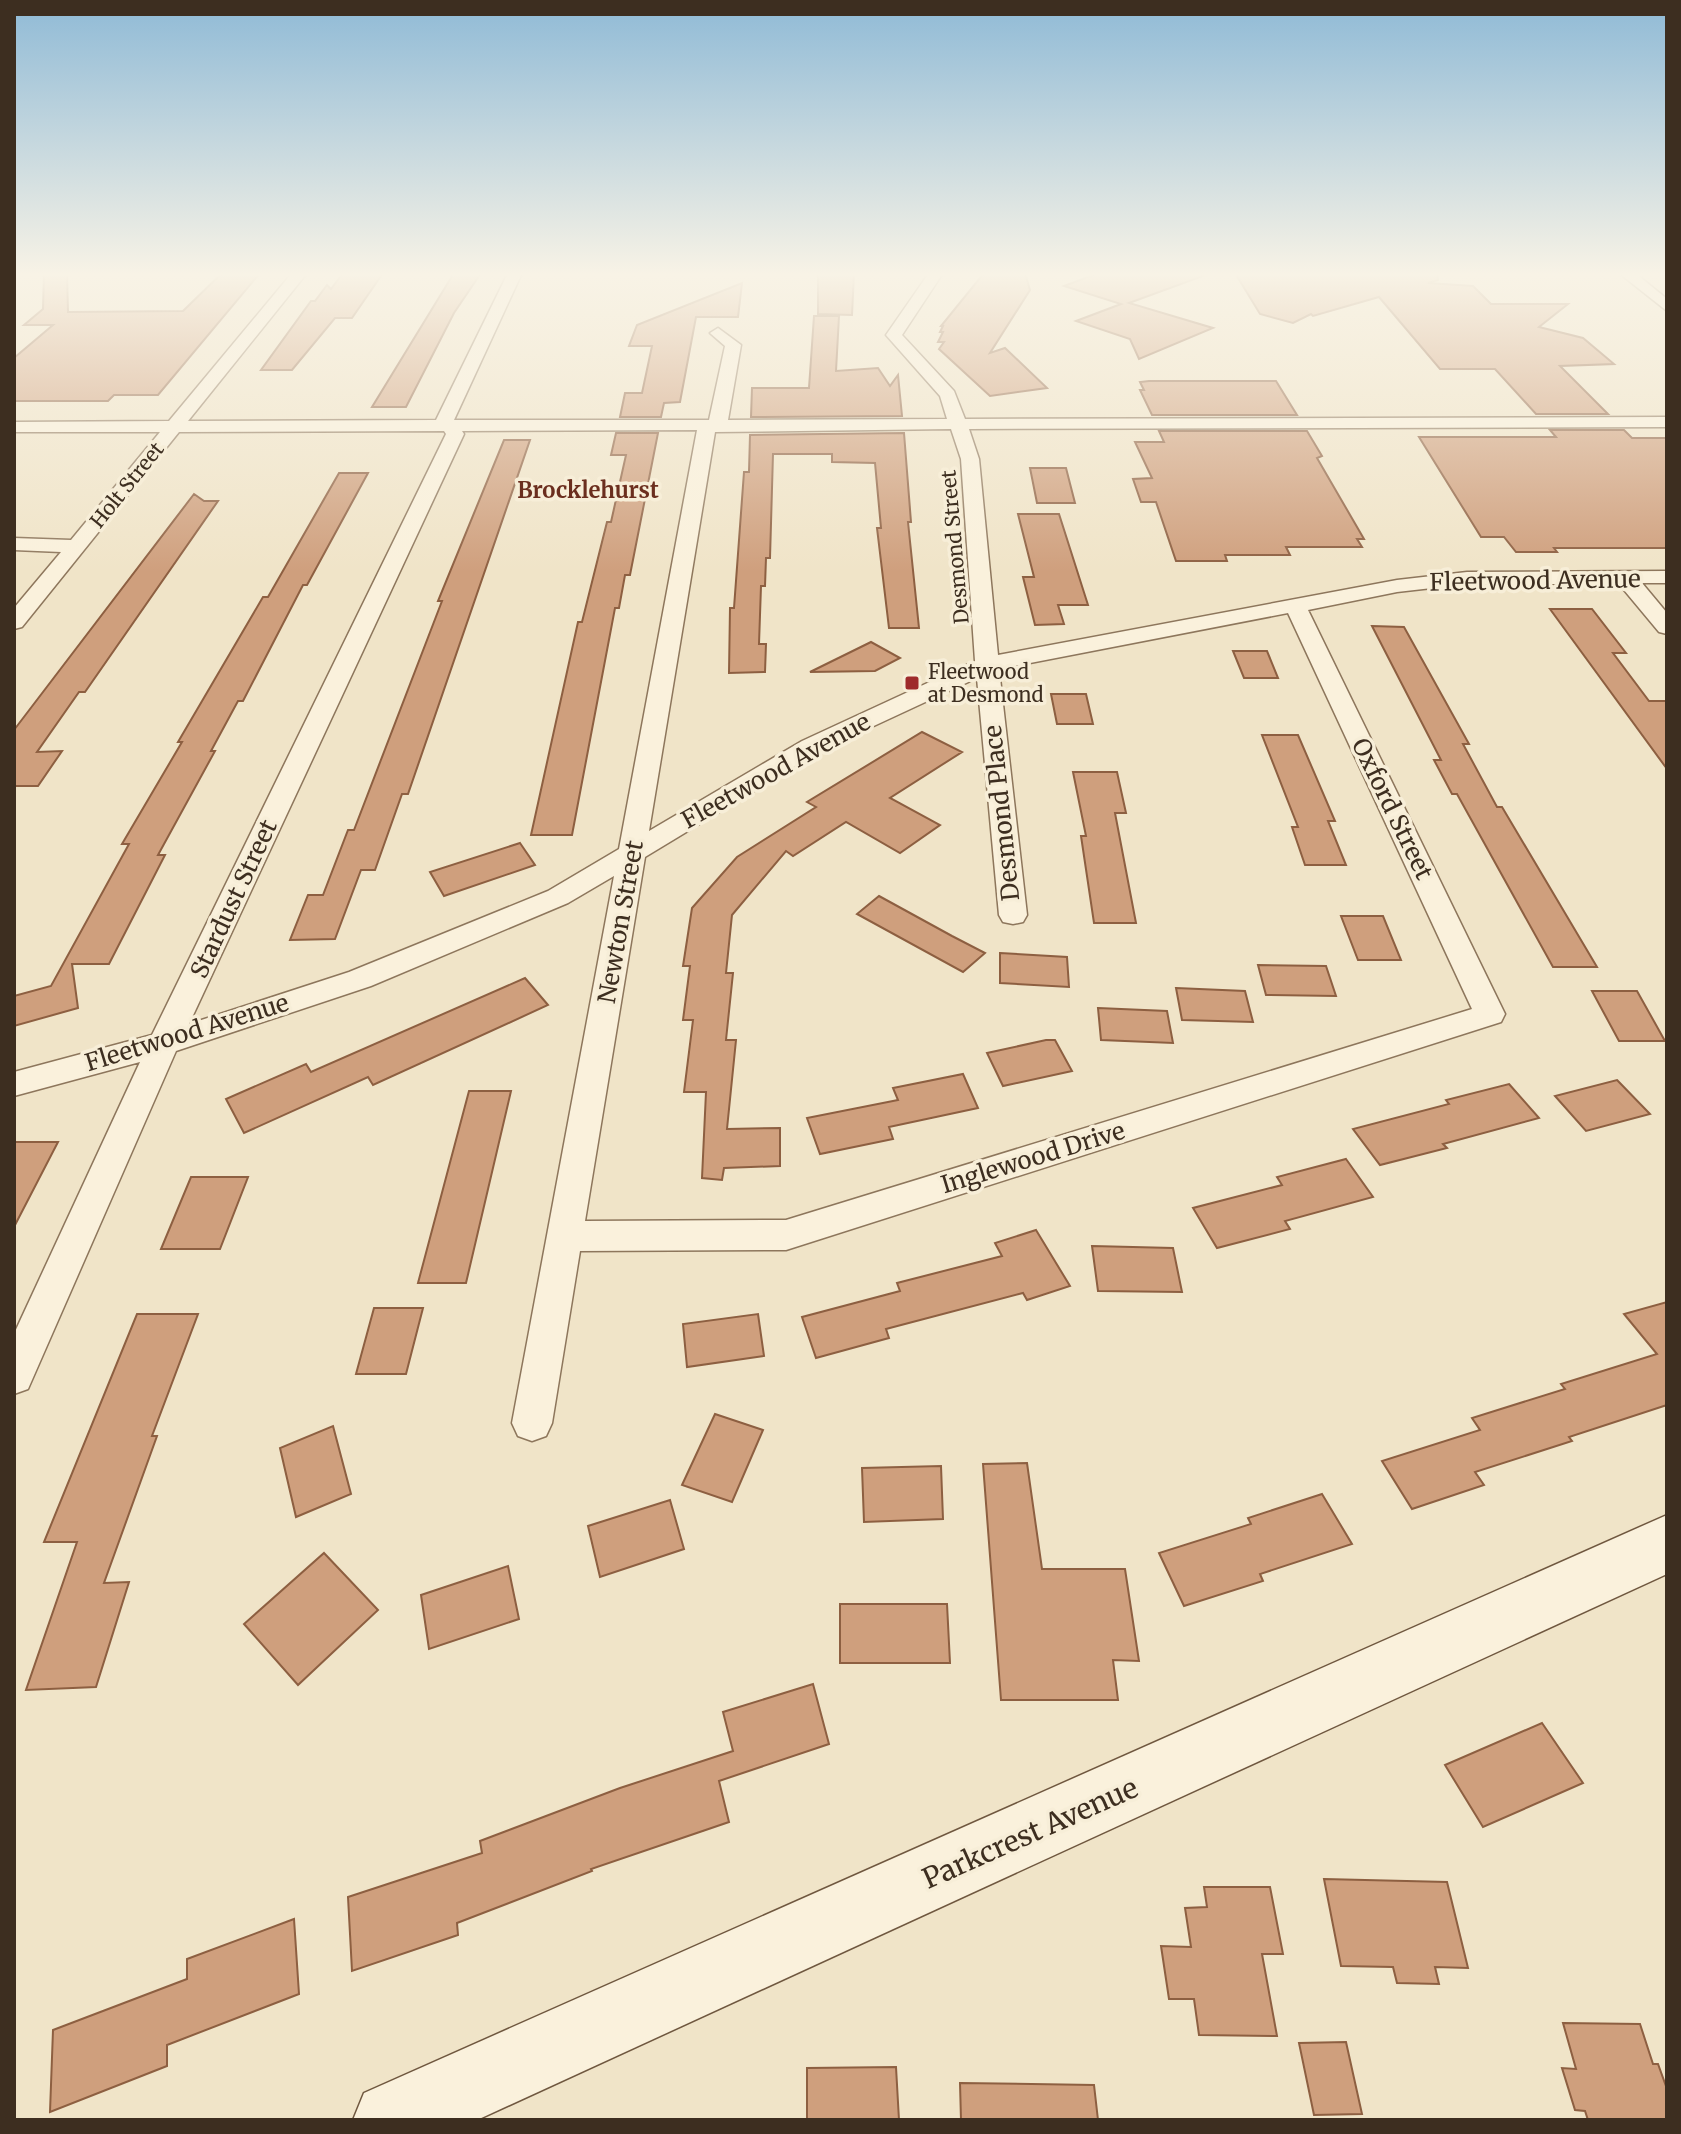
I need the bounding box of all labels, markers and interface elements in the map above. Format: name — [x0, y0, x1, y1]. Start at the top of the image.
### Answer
street label: Holt Street — [85, 437, 169, 533]
street label: Desmond Street — [935, 469, 974, 625]
district label: Brocklehurst — [517, 476, 659, 504]
street label: Fleetwood Avenue — [1429, 563, 1641, 598]
place label: Fleetwood at Desmond — [928, 659, 1044, 707]
marker: Fleetwood at Desmond — [903, 674, 921, 692]
street label: Fleetwood Avenue — [676, 706, 876, 835]
street label: Desmond Place — [977, 724, 1026, 903]
street label: Oxford Street — [1345, 733, 1440, 885]
street label: Stardust Street — [183, 814, 284, 983]
street label: Newton Street — [591, 837, 650, 1006]
street label: Fleetwood Avenue — [81, 987, 292, 1078]
street label: Inglewood Drive — [937, 1115, 1129, 1200]
street label: Parkcrest Avenue — [917, 1769, 1143, 1897]

